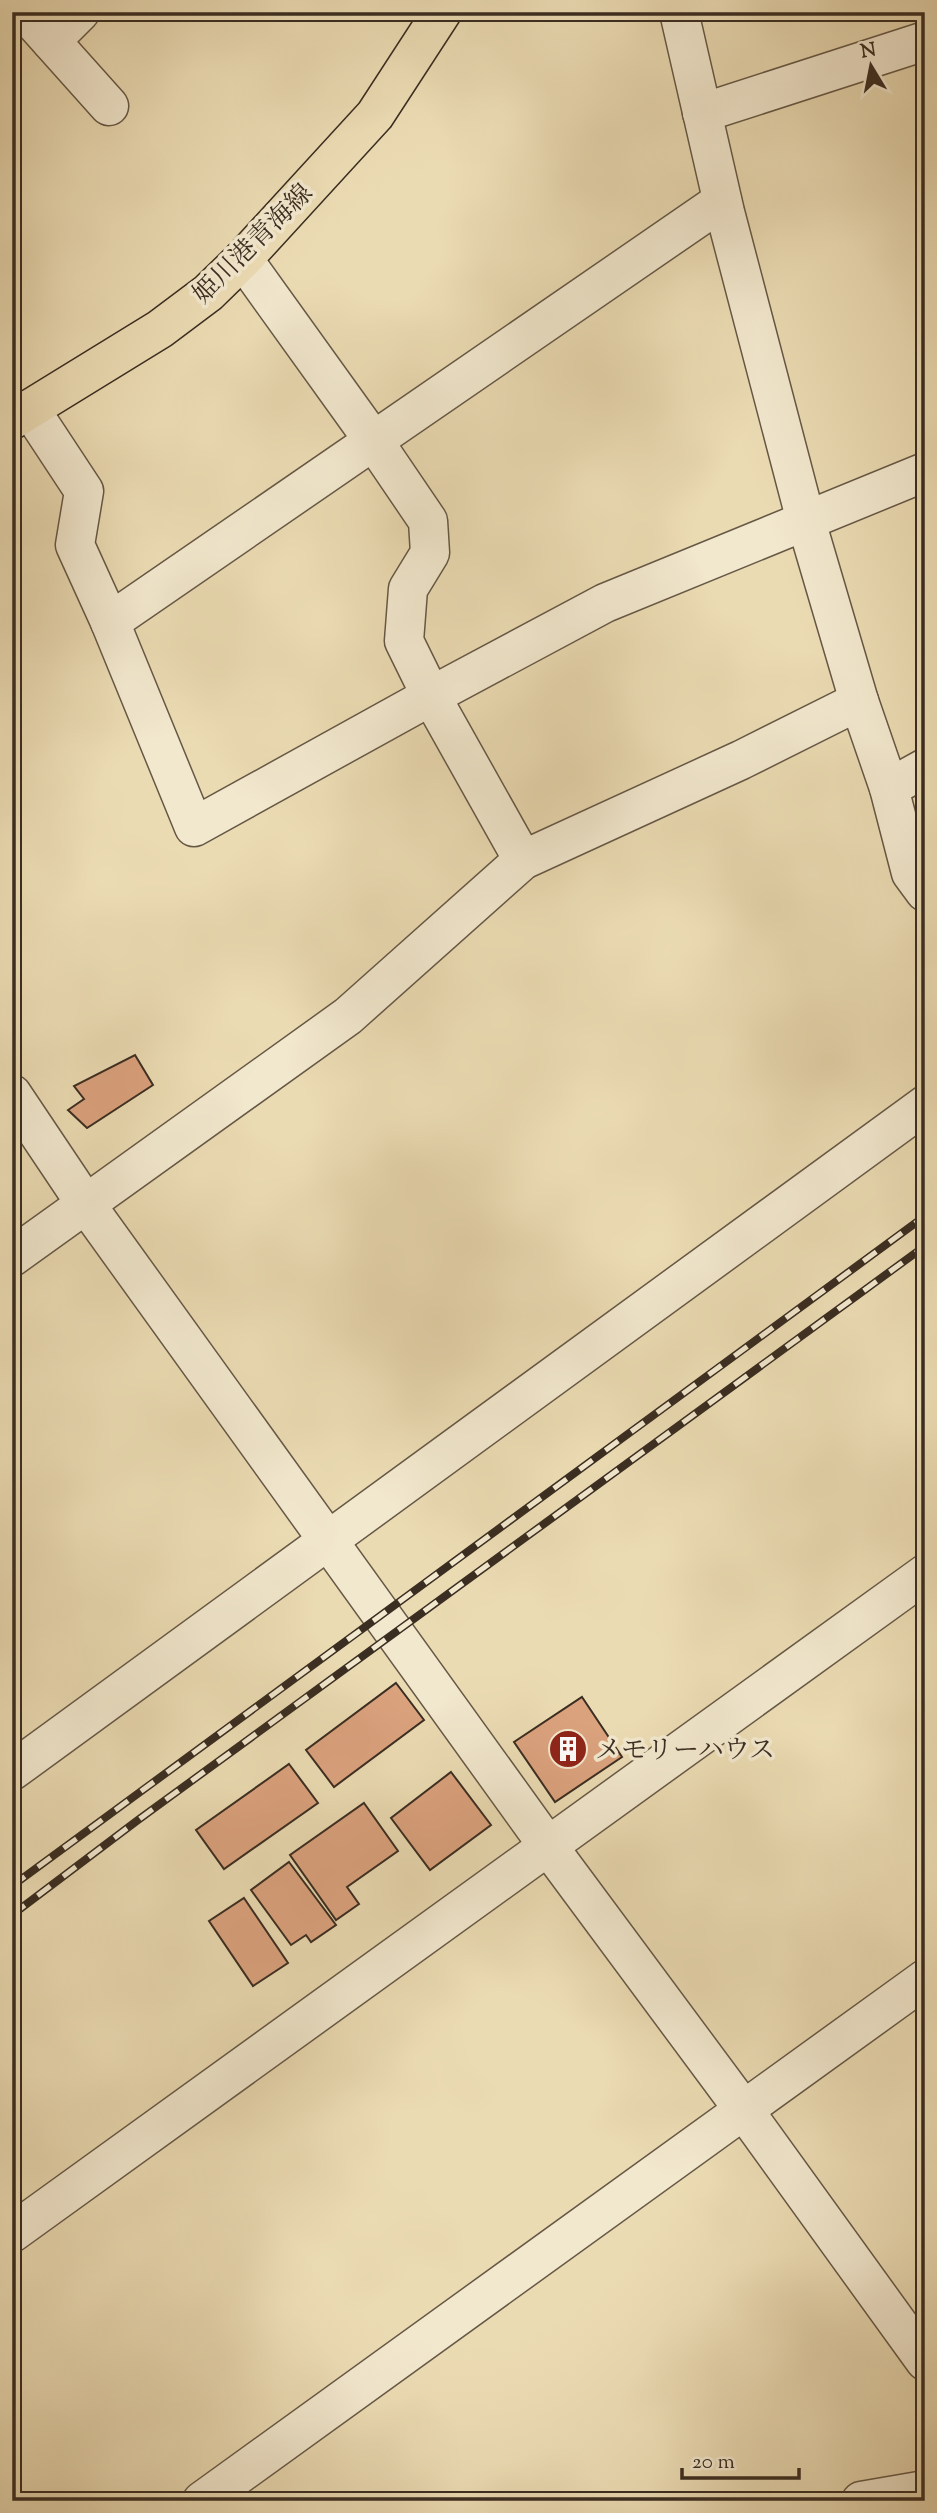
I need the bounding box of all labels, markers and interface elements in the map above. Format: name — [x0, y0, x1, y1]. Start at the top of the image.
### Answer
north arrow — [836, 32, 906, 102]
text: N — [859, 37, 878, 66]
street label: 姫川港青海線 — [186, 177, 322, 313]
building icon: メモリーハウス — [547, 1728, 589, 1770]
place label: メモリーハウス — [595, 1733, 775, 1770]
scale bar — [682, 2436, 799, 2480]
text: 20 m — [692, 2448, 735, 2478]

